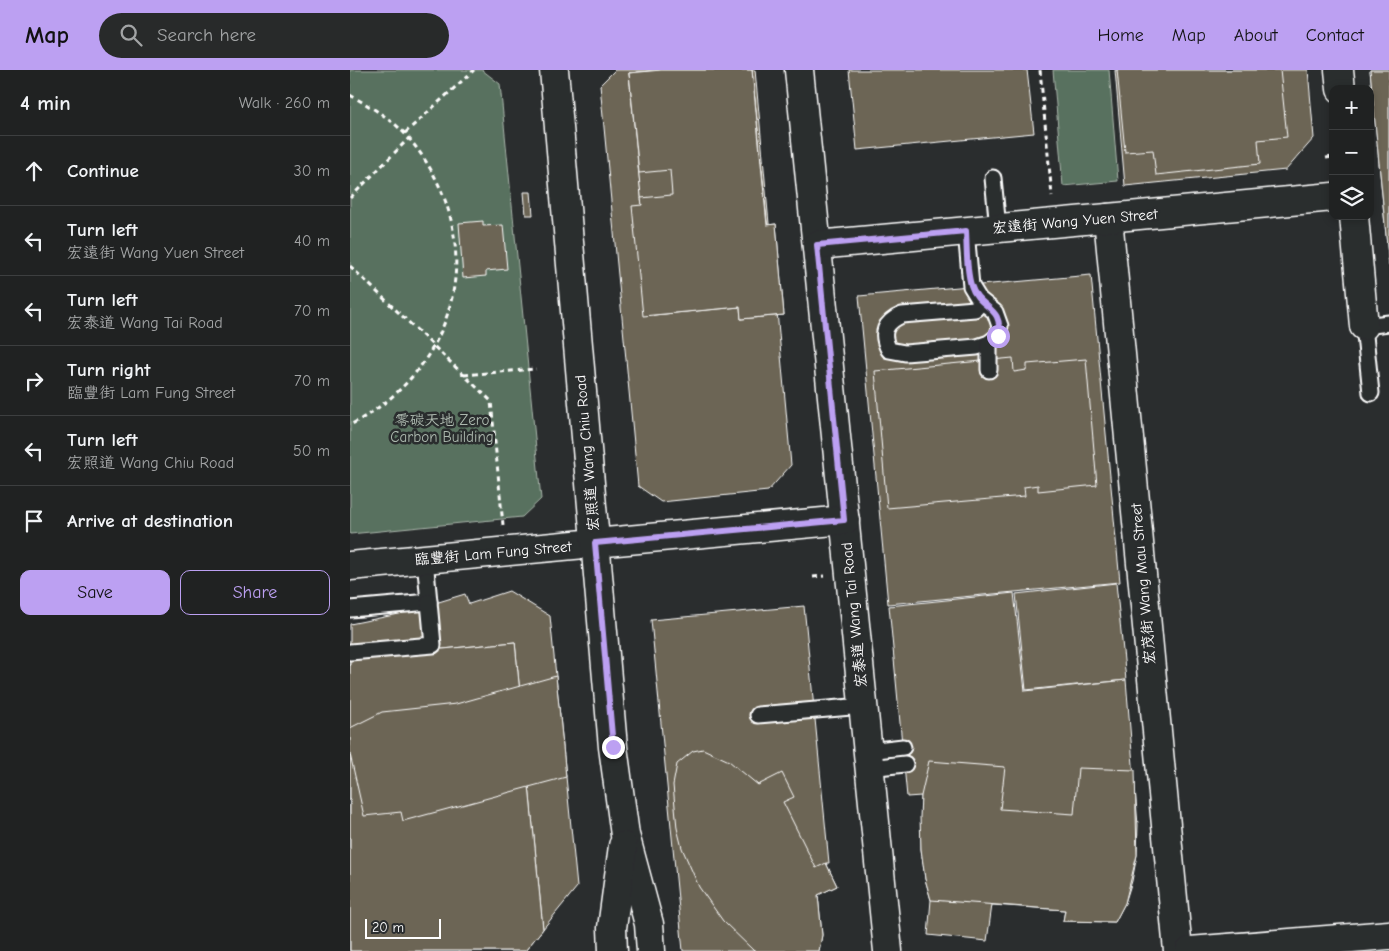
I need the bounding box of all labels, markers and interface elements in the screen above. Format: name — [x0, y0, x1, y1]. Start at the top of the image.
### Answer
search box — [99, 13, 449, 58]
text: Map — [25, 21, 69, 49]
icon: search — [117, 21, 145, 49]
text: Search here — [157, 24, 256, 46]
text: Home — [1097, 25, 1144, 46]
text: Map — [1172, 25, 1206, 46]
text: About — [1234, 25, 1278, 46]
text: Contact — [1306, 25, 1364, 46]
map controls — [1329, 85, 1374, 220]
button: + — [1329, 85, 1374, 130]
text: 4 min — [20, 91, 71, 115]
text: Walk · 260 m — [239, 94, 330, 112]
button: − — [1329, 130, 1374, 175]
icon: ahead — [20, 157, 48, 185]
text: Continue — [67, 160, 139, 182]
text: 30 m — [294, 162, 330, 180]
button: layers — [1329, 175, 1374, 220]
street label: 宏遠街 Wang Yuen Street — [992, 205, 1159, 237]
text: Turn left — [67, 219, 138, 241]
icon: left — [20, 227, 48, 255]
text: 40 m — [294, 232, 330, 250]
text: 宏遠街 Wang Yuen Street — [67, 244, 244, 262]
text: Turn left — [67, 289, 138, 311]
icon: left — [20, 297, 48, 325]
text: 70 m — [294, 302, 330, 320]
text: 宏泰道 Wang Tai Road — [67, 314, 223, 332]
route start — [987, 325, 1010, 348]
text: Turn right — [67, 359, 151, 381]
icon: right — [20, 367, 48, 395]
text: 70 m — [294, 372, 330, 390]
street label: 宏照道 Wang Chiu Road — [571, 374, 603, 532]
text: 臨豐街 Lam Fung Street — [67, 384, 235, 402]
park label: 零碳天地 Zero Carbon Building — [390, 411, 494, 446]
text: Turn left — [67, 429, 138, 451]
icon: left — [20, 437, 48, 465]
text: 50 m — [293, 442, 330, 460]
text: 宏照道 Wang Chiu Road — [67, 454, 234, 472]
street label: 宏茂街 Wang Mau Street — [1127, 502, 1159, 665]
icon: arrive — [20, 507, 48, 535]
text: Arrive at destination — [67, 510, 233, 532]
street label: 臨豐街 Lam Fung Street — [414, 537, 573, 569]
street label: 宏泰道 Wang Tai Road — [837, 541, 871, 689]
button: Save — [20, 570, 170, 615]
button: Share — [180, 570, 330, 615]
route end — [602, 736, 625, 759]
scale bar — [365, 916, 441, 939]
text: 20 m — [372, 919, 404, 936]

